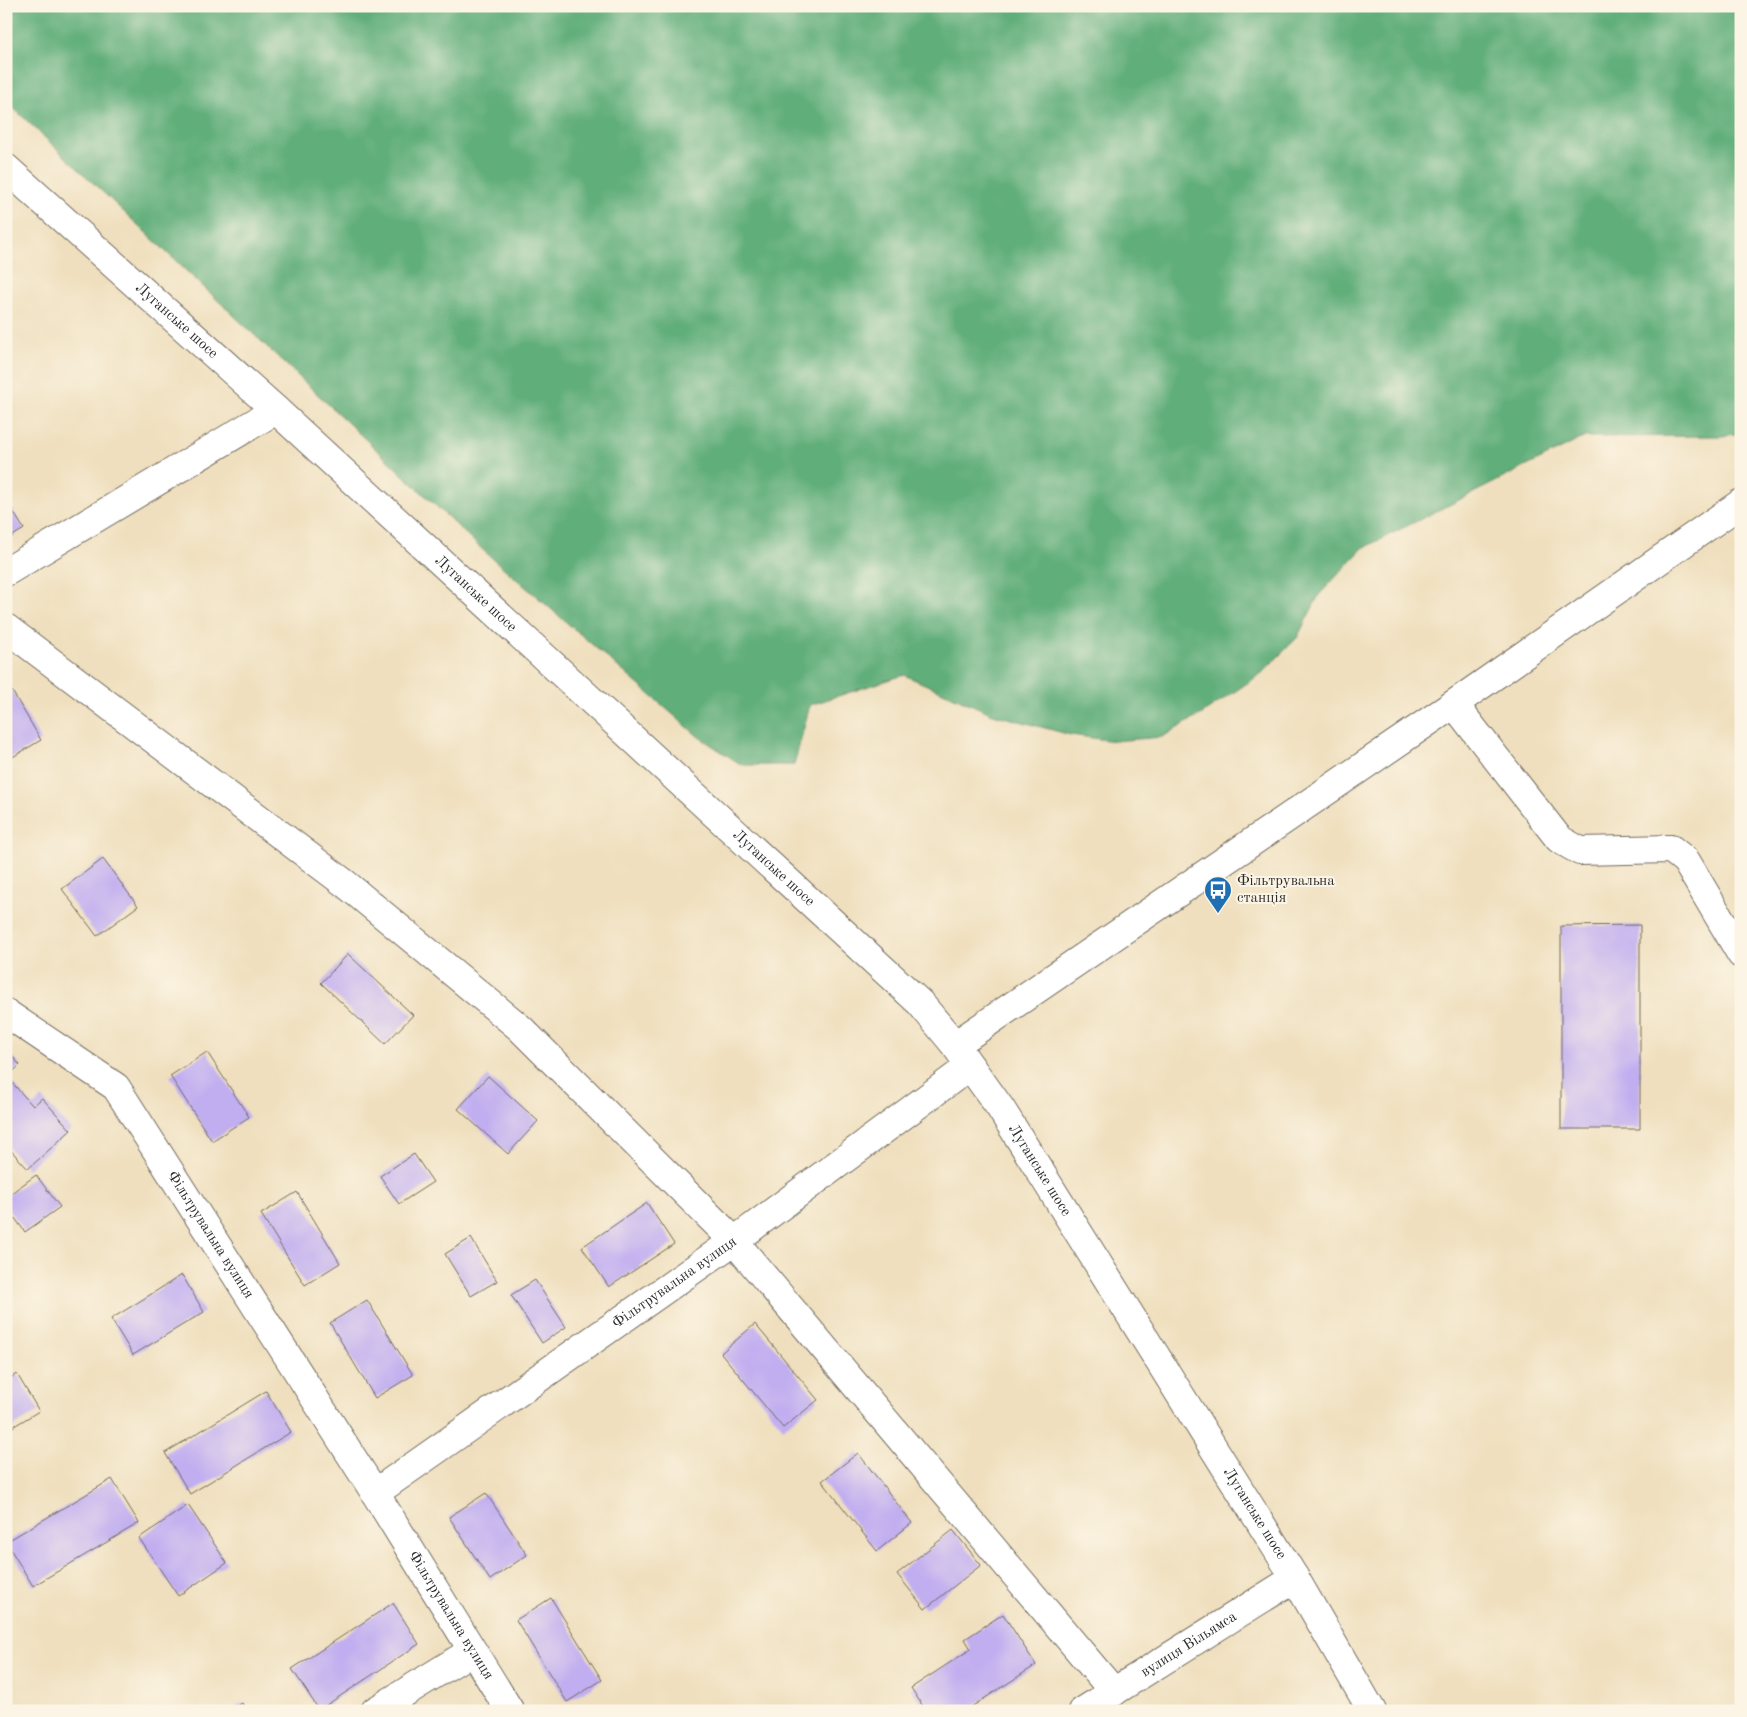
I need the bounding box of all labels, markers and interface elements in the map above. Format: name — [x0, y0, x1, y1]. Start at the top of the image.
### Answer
street label: Луганське шосе — [132, 280, 221, 362]
street label: Луганське шосе — [432, 553, 519, 635]
street label: Луганське шосе — [730, 827, 817, 909]
place label: Фільтрувальна станція — [1237, 874, 1335, 906]
bus stop icon: Фільтрувальна станція — [1203, 875, 1233, 914]
street label: Луганське шосе — [1005, 1122, 1074, 1219]
street label: Фільтрувальна вулиця — [164, 1168, 257, 1301]
street label: Фільтрувальна вулиця — [610, 1234, 740, 1331]
street label: Луганське шосе — [1220, 1465, 1289, 1562]
street label: Фільтрувальна вулиця — [405, 1548, 496, 1682]
street label: вулиця Вільямса — [1138, 1609, 1240, 1680]

